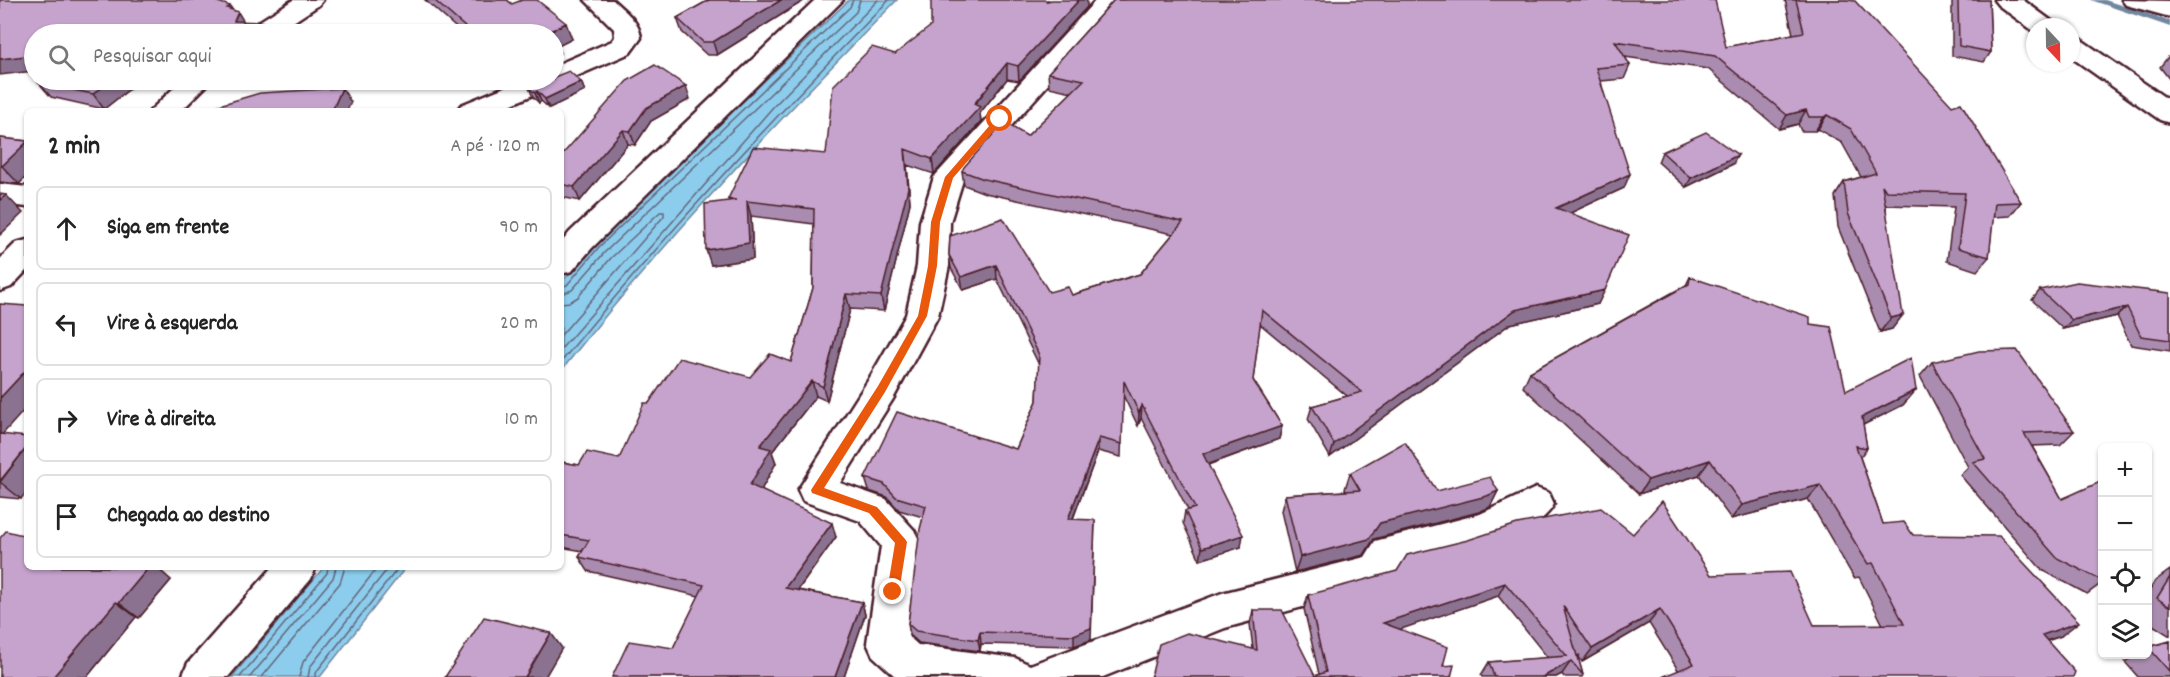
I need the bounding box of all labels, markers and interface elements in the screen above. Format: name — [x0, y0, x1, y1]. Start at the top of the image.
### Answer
north arrow — [2026, 18, 2080, 72]
search box — [24, 24, 564, 90]
icon: search — [45, 41, 78, 74]
text: Pesquisar aqui — [93, 42, 212, 73]
route start — [986, 105, 1012, 131]
text: 2 min — [48, 129, 100, 166]
text: A pé · 120 m — [451, 133, 540, 161]
icon: ahead — [50, 212, 83, 245]
text: Siga em frente — [107, 213, 229, 244]
text: 90 m — [500, 214, 538, 242]
icon: left — [50, 308, 83, 341]
text: Vire à esquerda — [107, 309, 237, 340]
text: 20 m — [500, 310, 538, 338]
icon: right — [50, 404, 83, 437]
text: Vire à direita — [107, 405, 215, 436]
text: 10 m — [504, 406, 538, 434]
map controls — [2098, 443, 2152, 659]
button: + — [2098, 443, 2152, 497]
button: − — [2098, 497, 2152, 551]
icon: arrive — [50, 500, 83, 533]
text: Chegada ao destino — [107, 501, 270, 532]
button: locate — [2098, 551, 2152, 605]
route end — [879, 578, 905, 604]
button: layers — [2098, 605, 2152, 659]

